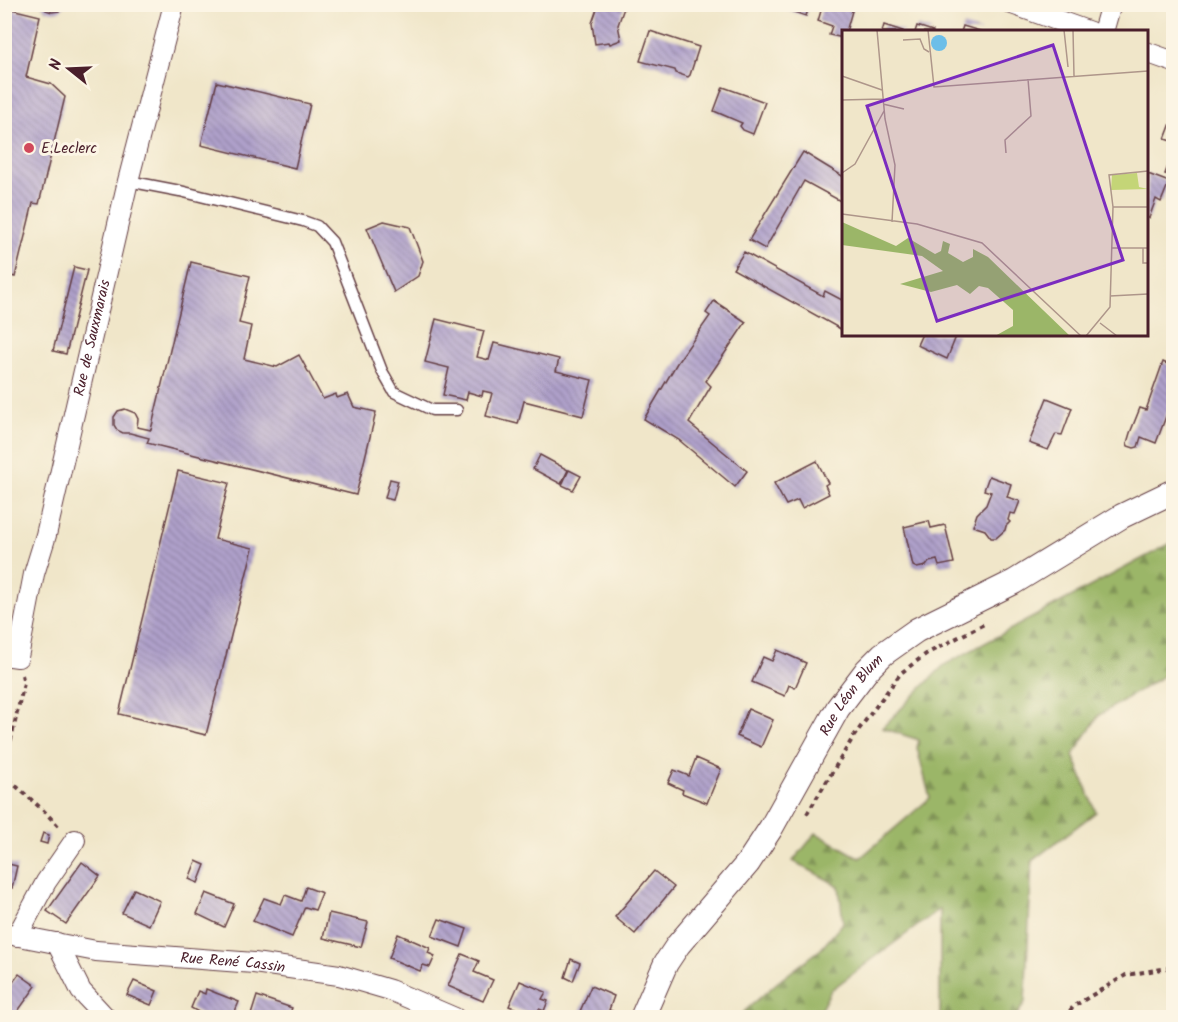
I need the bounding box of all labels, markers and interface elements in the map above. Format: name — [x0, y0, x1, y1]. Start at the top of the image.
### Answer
inset map — [842, 30, 1148, 336]
north arrow — [39, 39, 99, 99]
text: N — [43, 56, 70, 73]
place label: E.Leclerc — [41, 137, 97, 161]
marker: E.Leclerc — [22, 141, 36, 155]
street label: Rue de Sauxmarais — [68, 277, 118, 398]
street label: Rue Léon Blum — [814, 649, 890, 741]
street label: Rue René Cassin — [179, 946, 287, 980]

